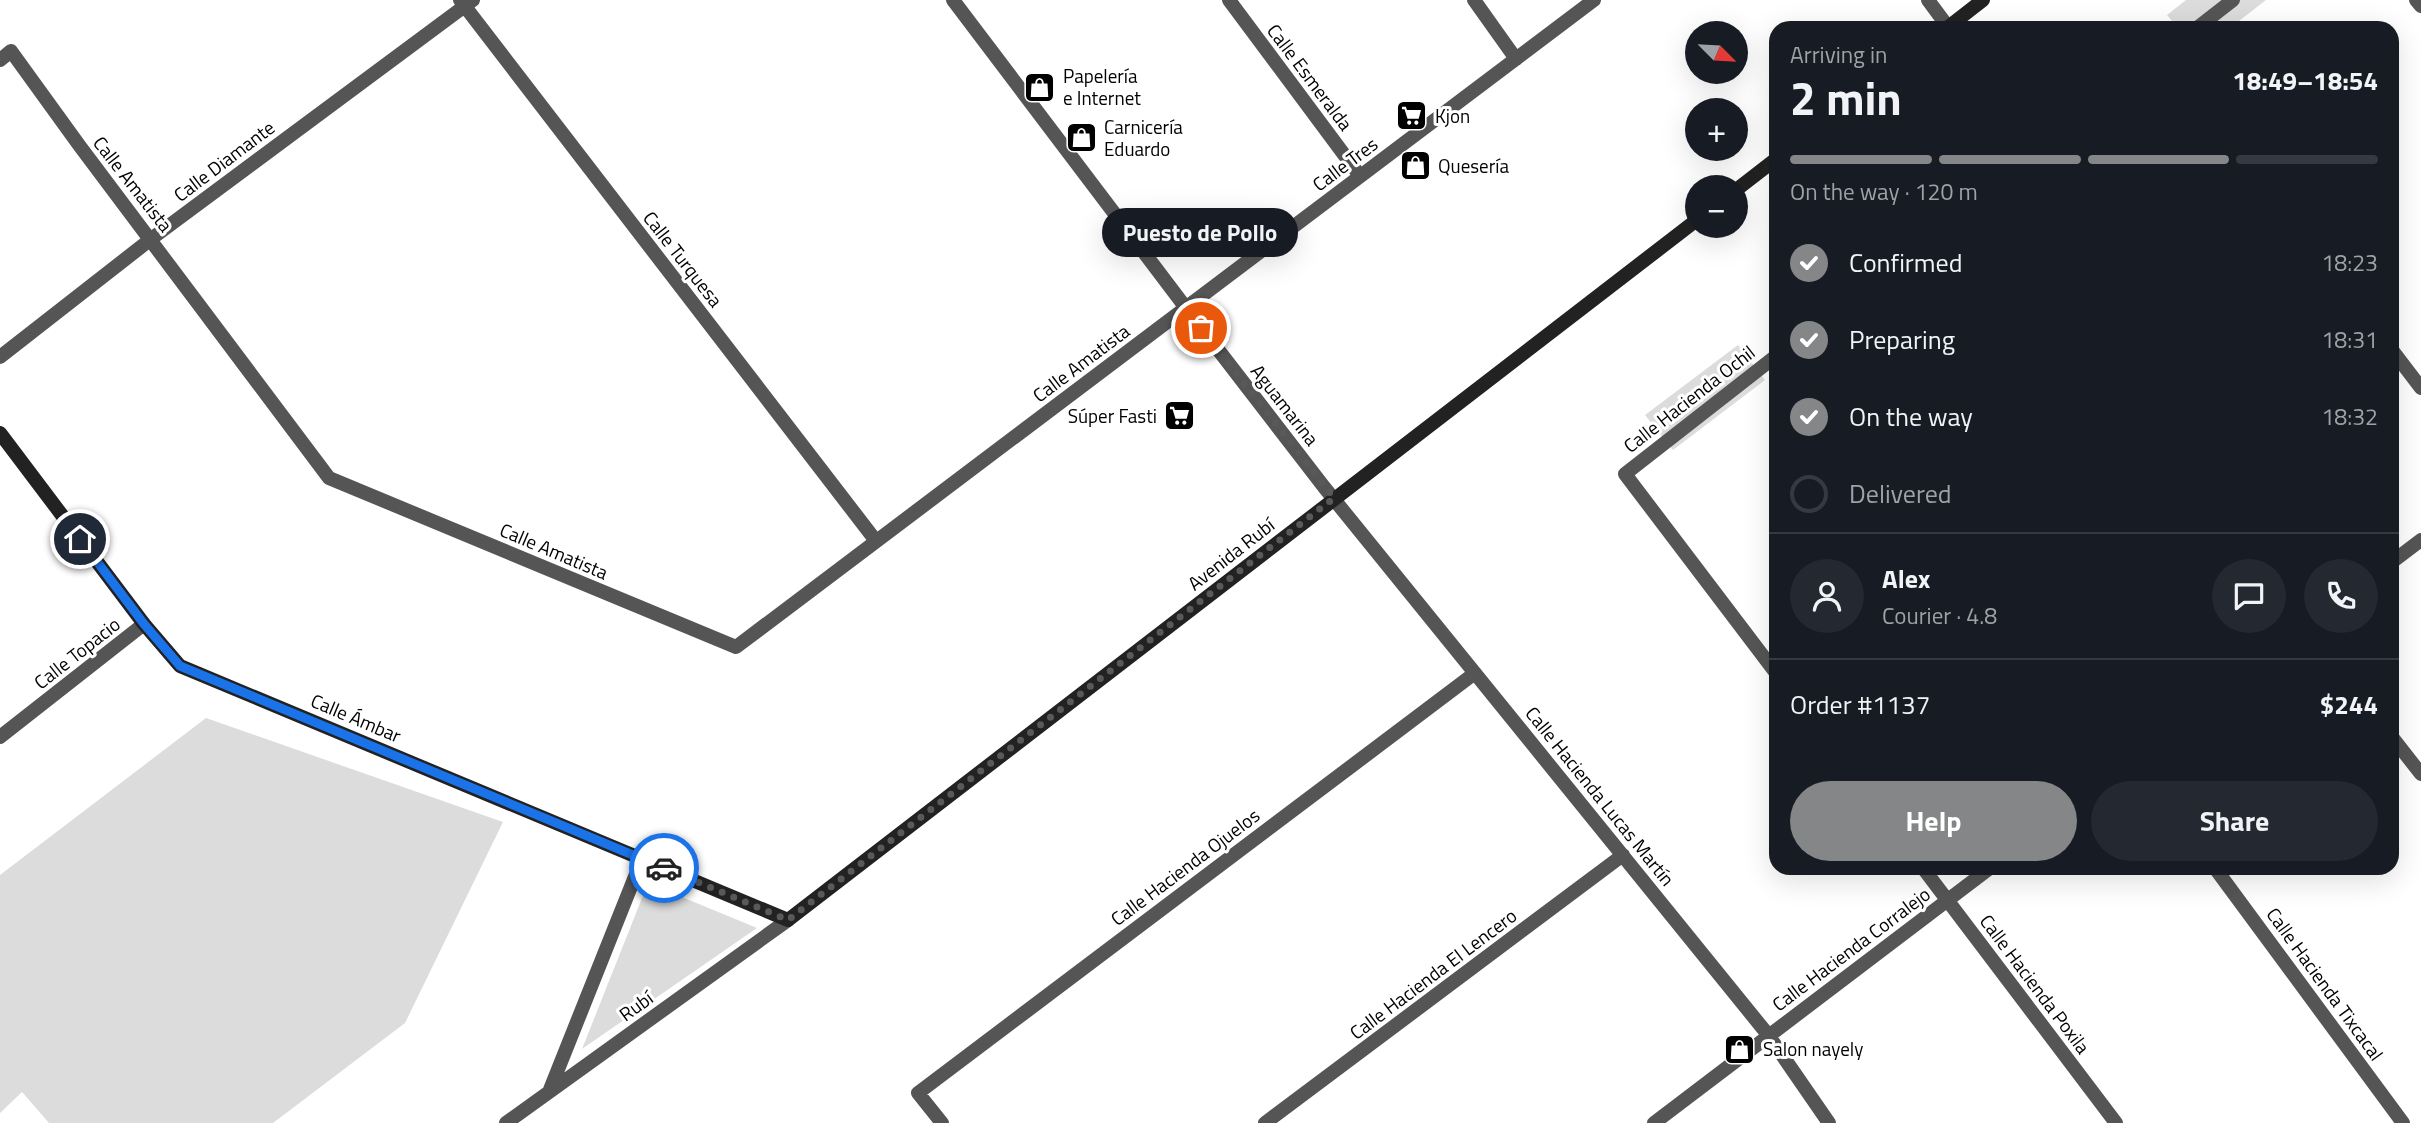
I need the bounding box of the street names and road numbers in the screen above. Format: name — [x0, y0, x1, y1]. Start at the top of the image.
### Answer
street label: Calle Esmeralda — [1261, 17, 1361, 137]
street label: Calle Diamante — [167, 113, 280, 208]
street label: Calle Amatista — [87, 129, 181, 238]
street label: Calle Tres — [1306, 129, 1384, 198]
street label: Calle Turquesa — [637, 204, 731, 313]
street label: Calle Amatista — [1026, 316, 1136, 409]
street label: Calle Hacienda Ochil — [1617, 338, 1761, 459]
street label: Aguamarina — [1244, 358, 1327, 452]
street label: Avenida Rubí — [1181, 509, 1282, 597]
street label: Calle Amatista — [496, 515, 613, 587]
street label: Calle Topacio — [27, 610, 126, 696]
street label: Calle Ámbar — [306, 685, 406, 750]
street label: Calle Hacienda Lucas Martín — [1519, 700, 1682, 892]
street label: Calle Hacienda Ojuelos — [1104, 801, 1266, 932]
street label: Calle Hacienda Corralejo — [1765, 879, 1936, 1018]
street label: Calle Hacienda El Lencero — [1343, 901, 1522, 1046]
street label: Calle Hacienda Tixcacal — [2260, 901, 2391, 1066]
street label: Calle Hacienda Poxila — [1973, 908, 2098, 1060]
street label: Rubí — [613, 982, 660, 1028]

